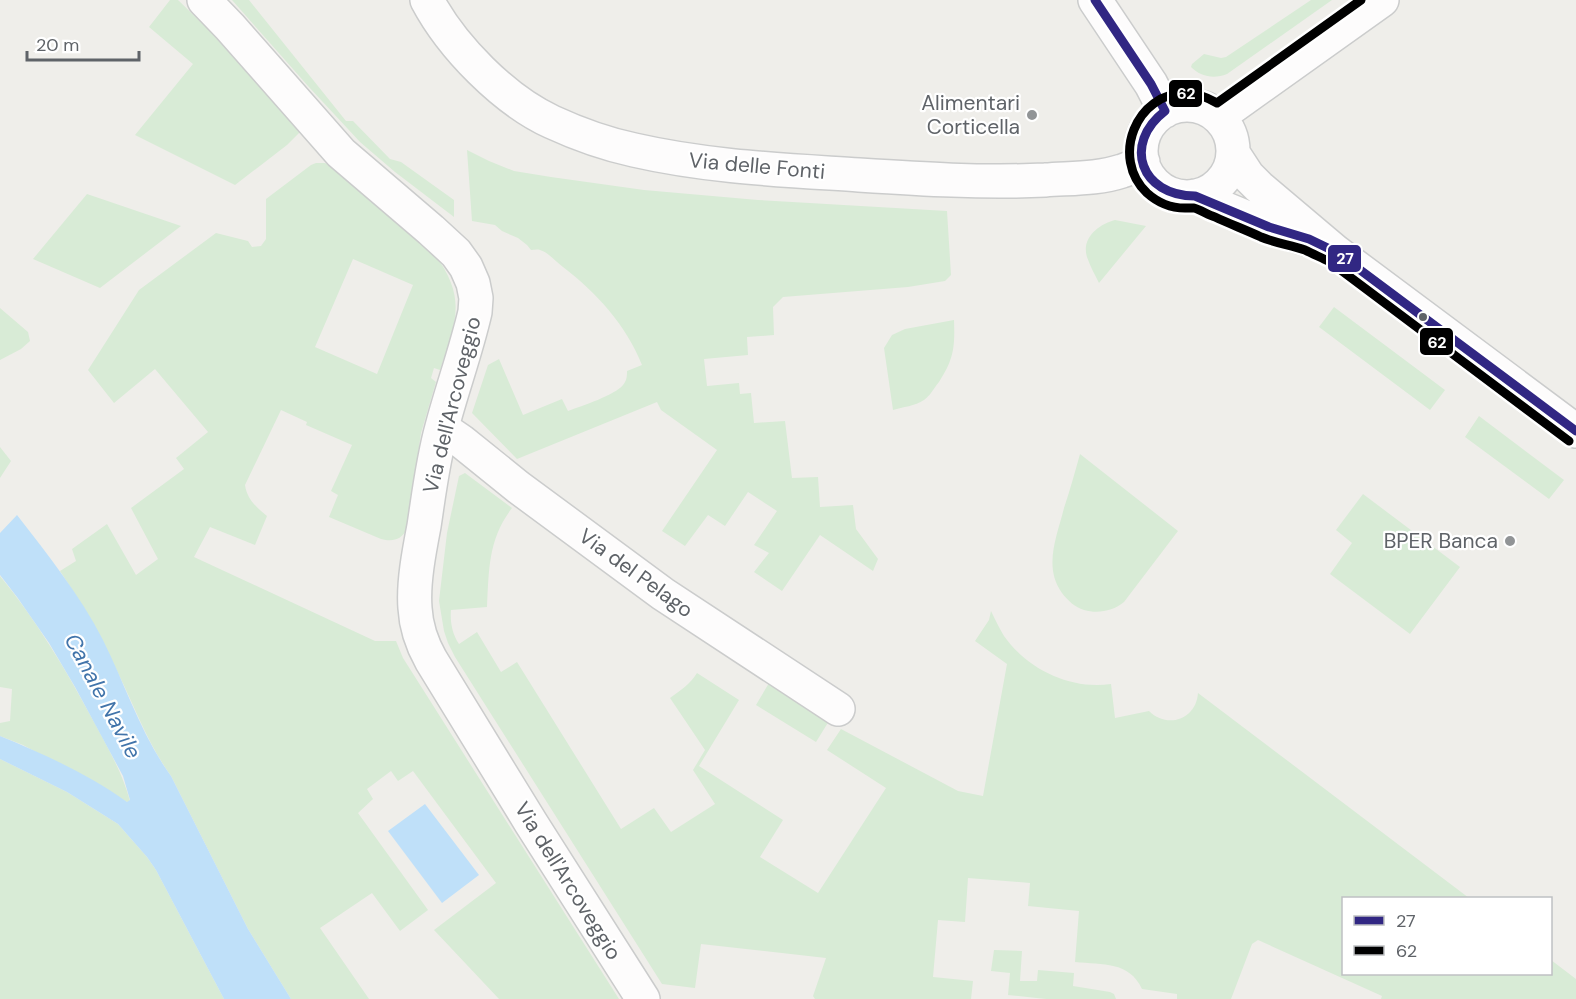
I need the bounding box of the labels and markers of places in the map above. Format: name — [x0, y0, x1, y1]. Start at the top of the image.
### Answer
place label: Alimentari Corticella — [921, 89, 1020, 141]
marker: Alimentari Corticella — [1025, 108, 1039, 122]
unlabelled marker — [1417, 311, 1429, 323]
place label: BPER Banca — [1384, 527, 1498, 555]
marker: BPER Banca — [1503, 534, 1517, 548]

